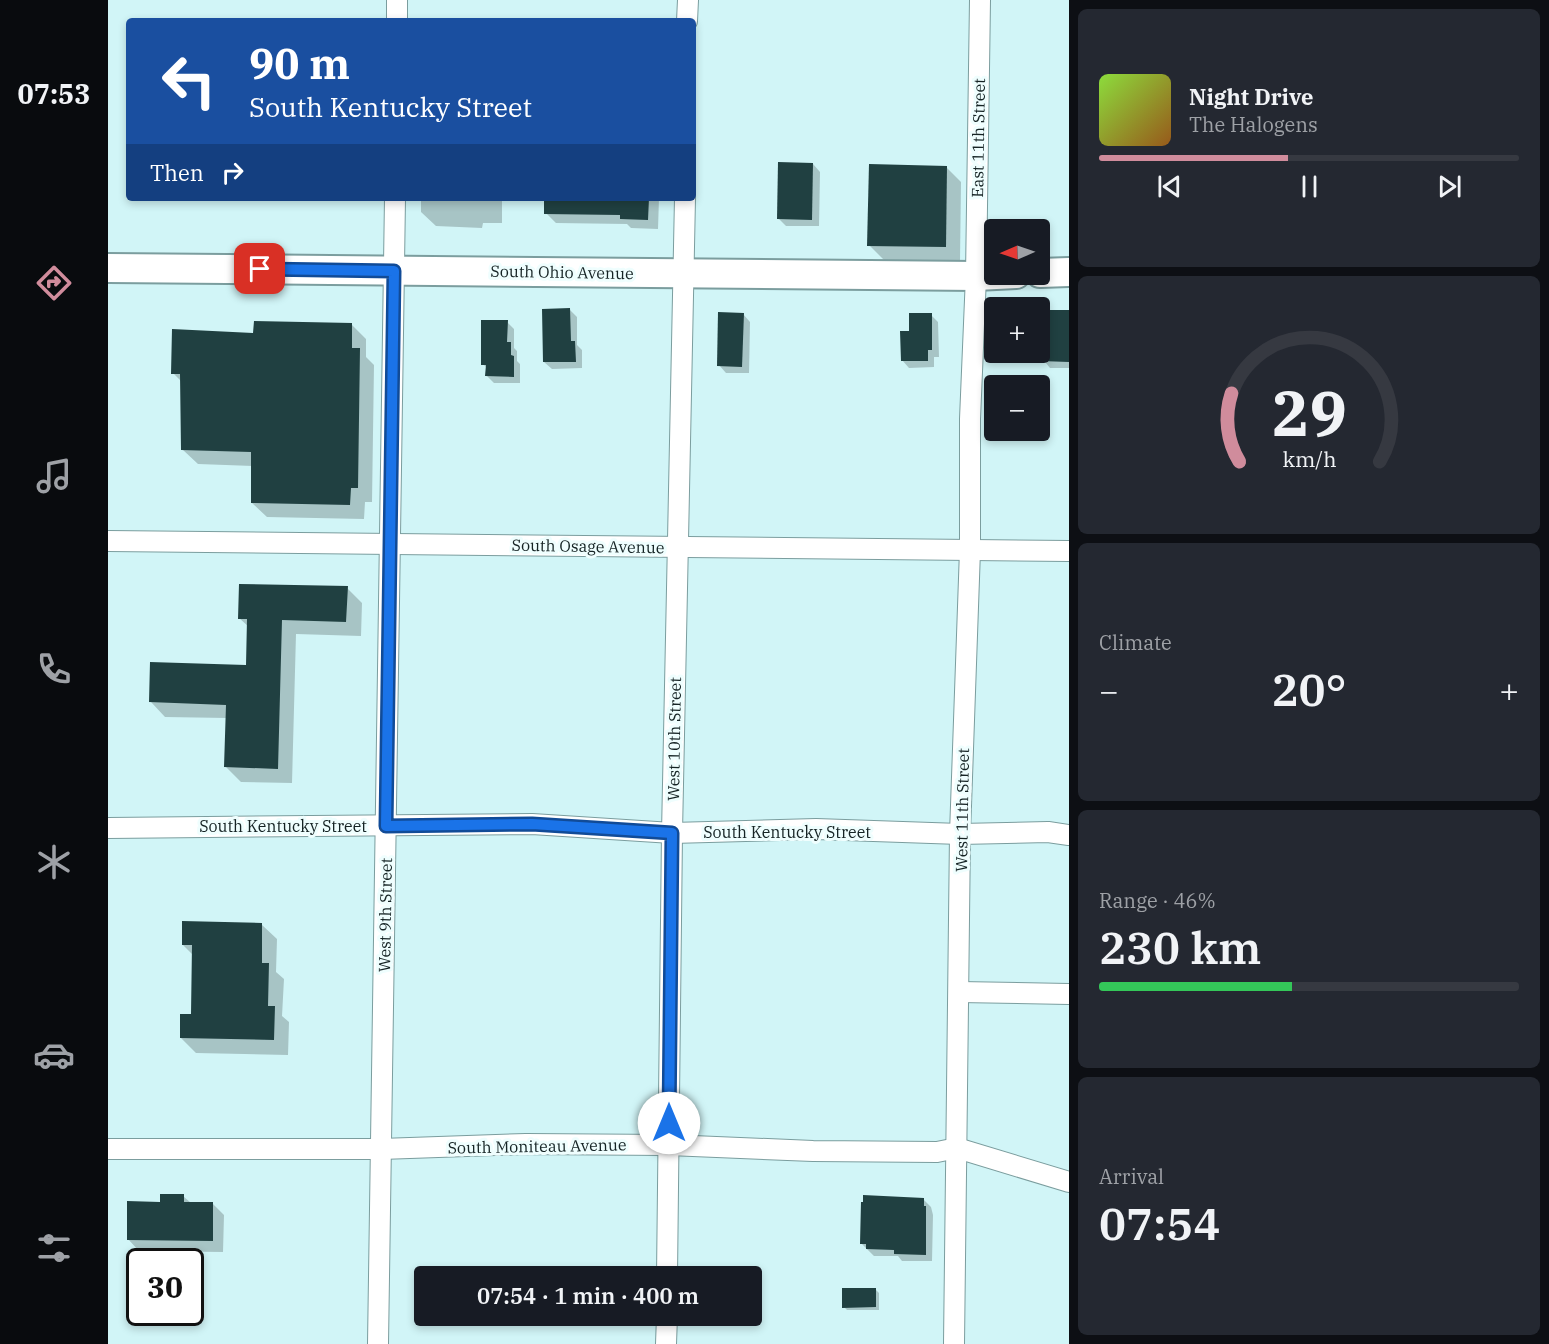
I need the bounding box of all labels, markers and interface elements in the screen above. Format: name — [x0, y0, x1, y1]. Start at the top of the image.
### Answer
text: 90 m — [249, 36, 350, 91]
icon: left — [150, 42, 228, 120]
text: 07:53 — [18, 76, 90, 111]
street label: East 11th Street — [967, 78, 989, 198]
text: Night Drive — [1189, 82, 1314, 111]
text: South Kentucky Street — [249, 89, 532, 124]
text: The Halogens — [1189, 111, 1318, 138]
icon: right — [216, 156, 249, 189]
text: Then — [150, 158, 204, 187]
icon: previous — [1153, 170, 1186, 203]
icon: pause — [1293, 170, 1326, 203]
icon: next — [1433, 170, 1466, 203]
north arrow — [984, 219, 1050, 285]
map controls — [984, 219, 1050, 441]
pin — [234, 243, 285, 294]
icon: arrive — [243, 252, 276, 285]
street label: South Ohio Avenue — [490, 261, 634, 283]
icon: directions — [33, 262, 75, 304]
button: + — [984, 297, 1050, 363]
text: 29 — [1272, 372, 1346, 453]
button: − — [984, 375, 1050, 441]
text: km/h — [1282, 445, 1336, 473]
icon: music — [33, 455, 75, 497]
street label: South Osage Avenue — [511, 535, 665, 557]
text: Climate — [1099, 629, 1172, 656]
icon: phone — [33, 648, 75, 690]
text: 20° — [1271, 660, 1347, 718]
text: − — [1099, 669, 1119, 712]
text: + — [1499, 669, 1519, 712]
street label: West 10th Street — [663, 677, 685, 801]
street label: West 11th Street — [951, 748, 973, 872]
street label: South Kentucky Street — [199, 816, 367, 836]
street label: South Kentucky Street — [703, 822, 871, 842]
icon: climate — [33, 841, 75, 883]
street label: West 9th Street — [374, 857, 396, 972]
text: Range · 46% — [1099, 887, 1216, 914]
text: 230 km — [1099, 918, 1261, 976]
icon: car — [33, 1034, 75, 1076]
position arrow — [637, 1091, 701, 1155]
street label: South Moniteau Avenue — [447, 1134, 627, 1158]
text: Arrival — [1099, 1163, 1164, 1190]
text: 07:54 — [1099, 1194, 1220, 1252]
icon: filters — [33, 1227, 75, 1269]
speed limit sign: 30 — [126, 1248, 204, 1326]
text: 07:54 · 1 min · 400 m — [477, 1281, 699, 1310]

